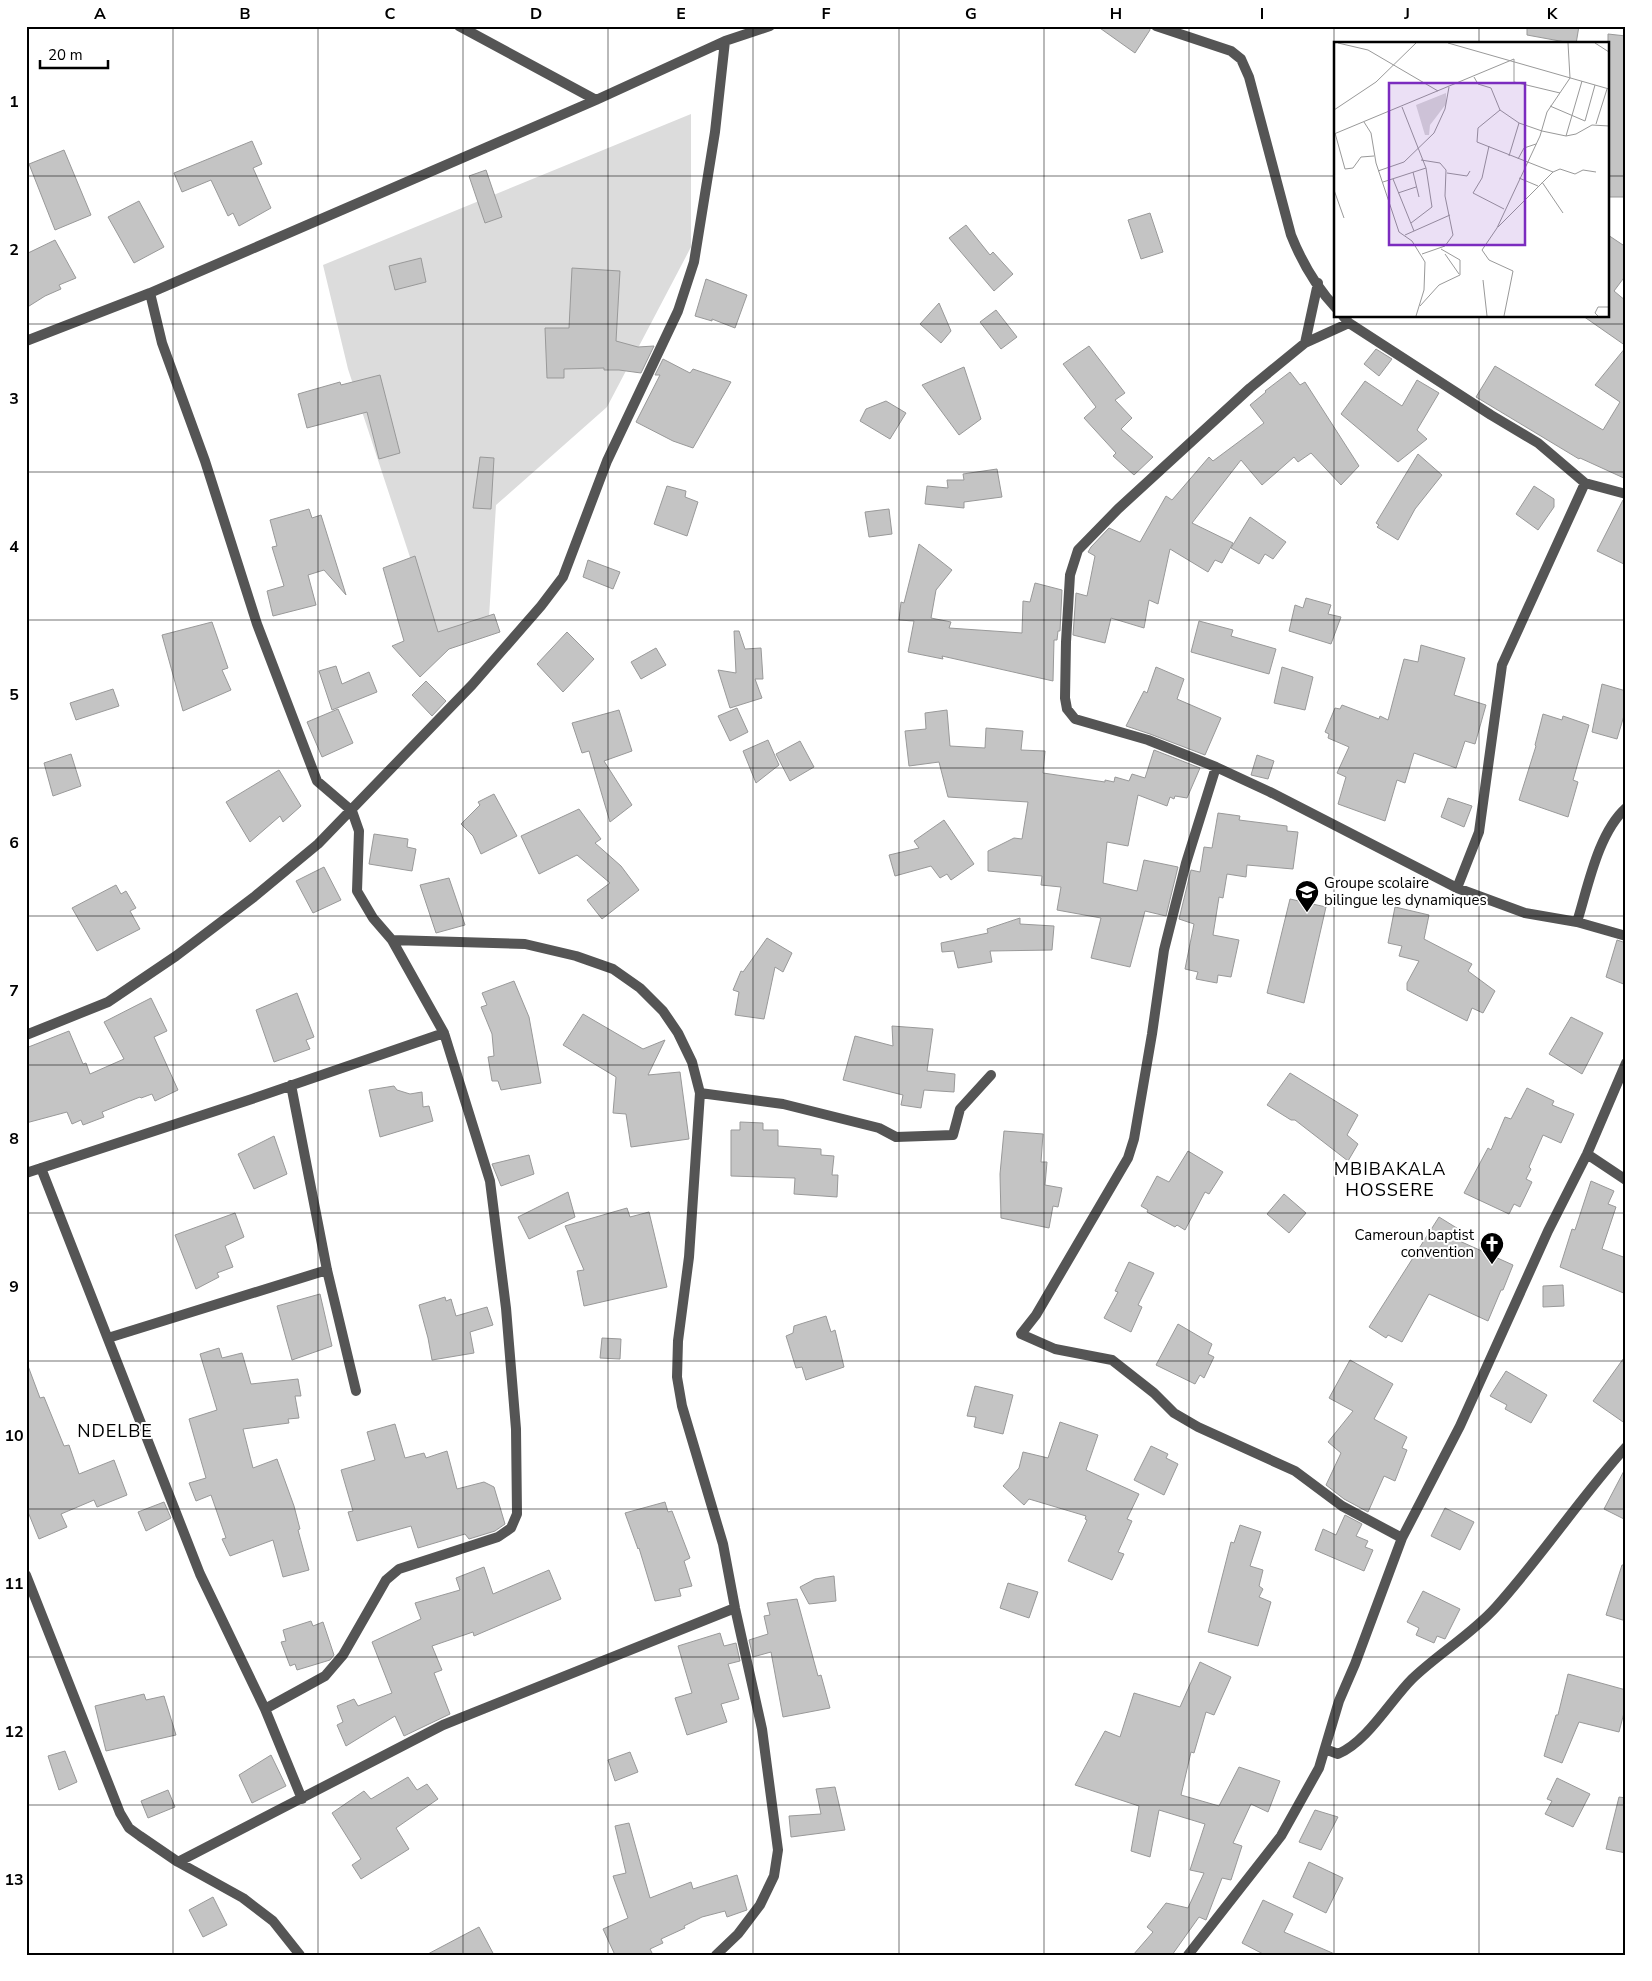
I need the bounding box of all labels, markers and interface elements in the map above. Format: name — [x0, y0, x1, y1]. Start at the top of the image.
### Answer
text: A — [94, 3, 106, 25]
text: B — [239, 3, 251, 25]
text: C — [385, 3, 396, 25]
text: D — [530, 3, 542, 25]
text: E — [676, 3, 686, 25]
text: F — [822, 3, 831, 25]
text: G — [965, 3, 977, 25]
text: H — [1110, 3, 1122, 25]
text: I — [1260, 3, 1264, 25]
text: J — [1403, 3, 1410, 25]
text: K — [1547, 3, 1559, 25]
scale bar — [40, 38, 108, 70]
inset map — [1334, 42, 1610, 318]
text: 20 m — [48, 45, 83, 65]
text: 1 — [9, 91, 19, 113]
text: 2 — [9, 239, 19, 261]
text: 3 — [9, 388, 19, 410]
text: 4 — [9, 536, 19, 558]
text: 5 — [9, 684, 19, 706]
text: 6 — [9, 832, 19, 854]
place label: Groupe scolaire bilingue les dynamiques — [1324, 873, 1487, 910]
school or university icon: Groupe scolaire bilingue les dynamiques — [1294, 879, 1320, 913]
text: 7 — [9, 980, 19, 1002]
text: 8 — [9, 1128, 19, 1150]
district label: MBIBAKALA HOSSERE — [1334, 1157, 1446, 1202]
place label: Cameroun baptist convention — [1354, 1225, 1475, 1262]
church icon: Cameroun baptist convention — [1479, 1231, 1505, 1265]
text: 9 — [9, 1276, 19, 1298]
district label: NDELBE — [77, 1419, 153, 1443]
text: 10 — [4, 1425, 24, 1447]
text: 11 — [4, 1573, 24, 1595]
text: 12 — [4, 1721, 24, 1743]
text: 13 — [4, 1869, 24, 1891]

